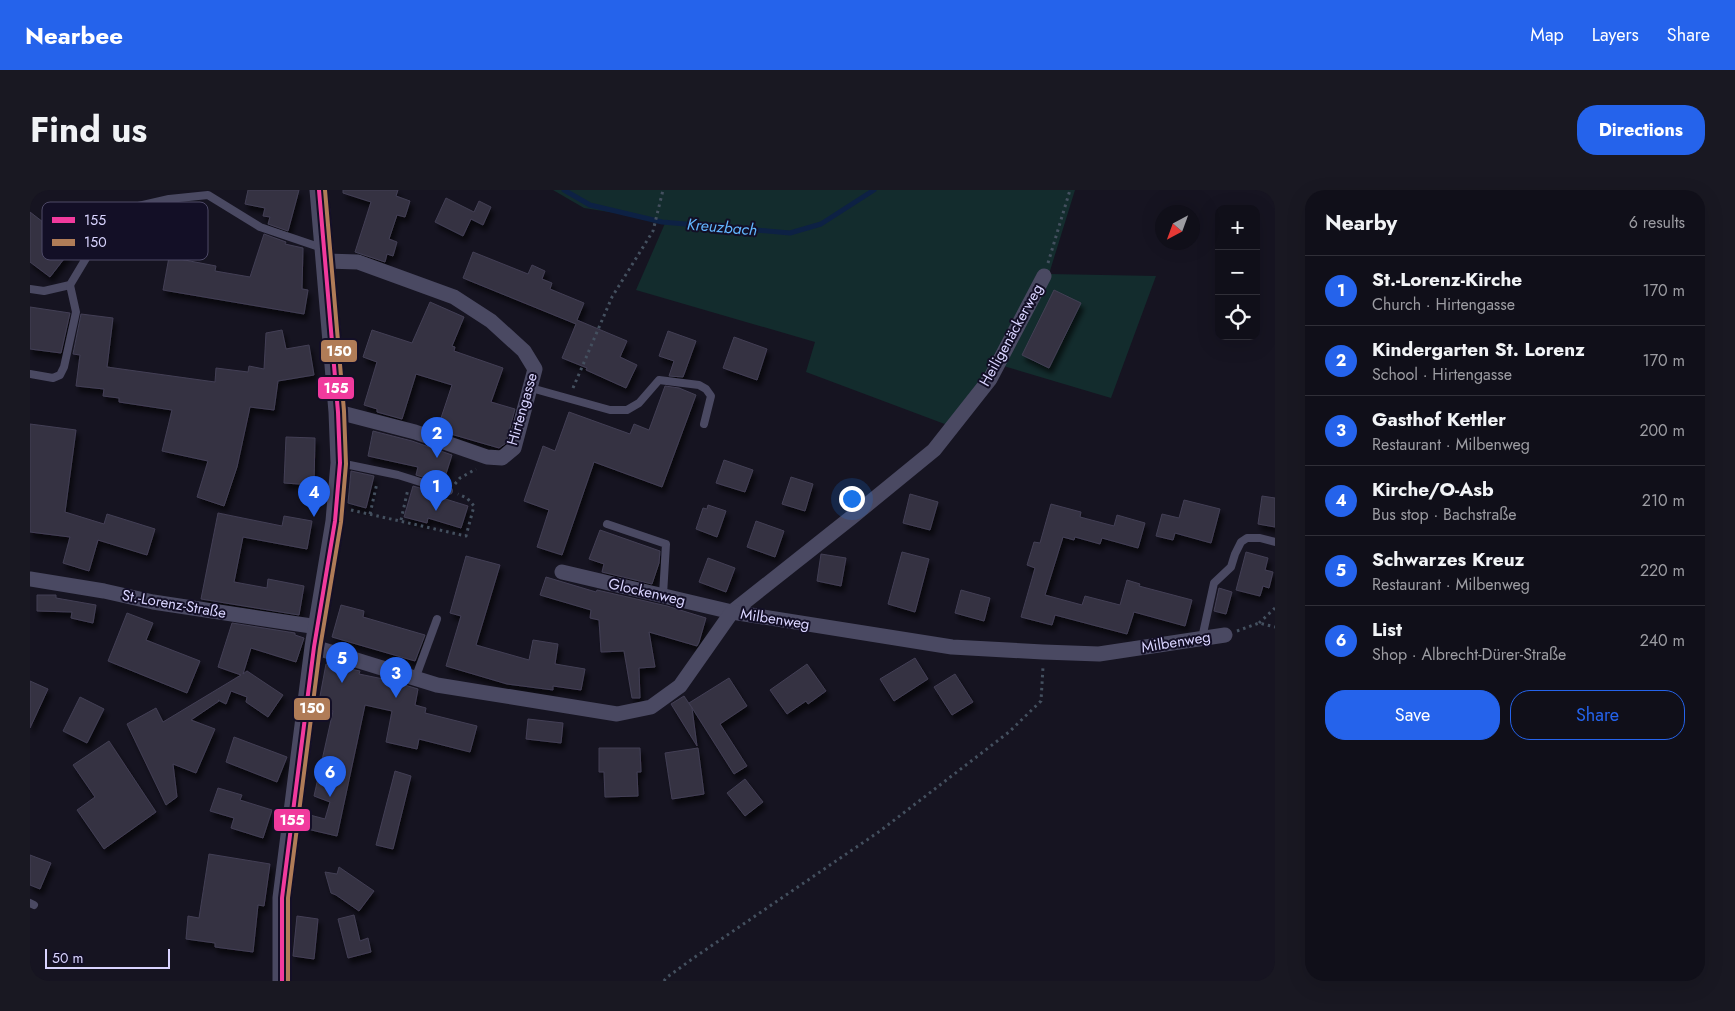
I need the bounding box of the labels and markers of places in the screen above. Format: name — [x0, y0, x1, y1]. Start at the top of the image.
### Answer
pin: 2 — [421, 417, 453, 458]
pin: 1 — [420, 470, 452, 511]
pin: 4 — [298, 476, 330, 517]
pin: 5 — [326, 642, 358, 683]
pin: 3 — [380, 657, 412, 698]
pin: 6 — [314, 756, 346, 797]

